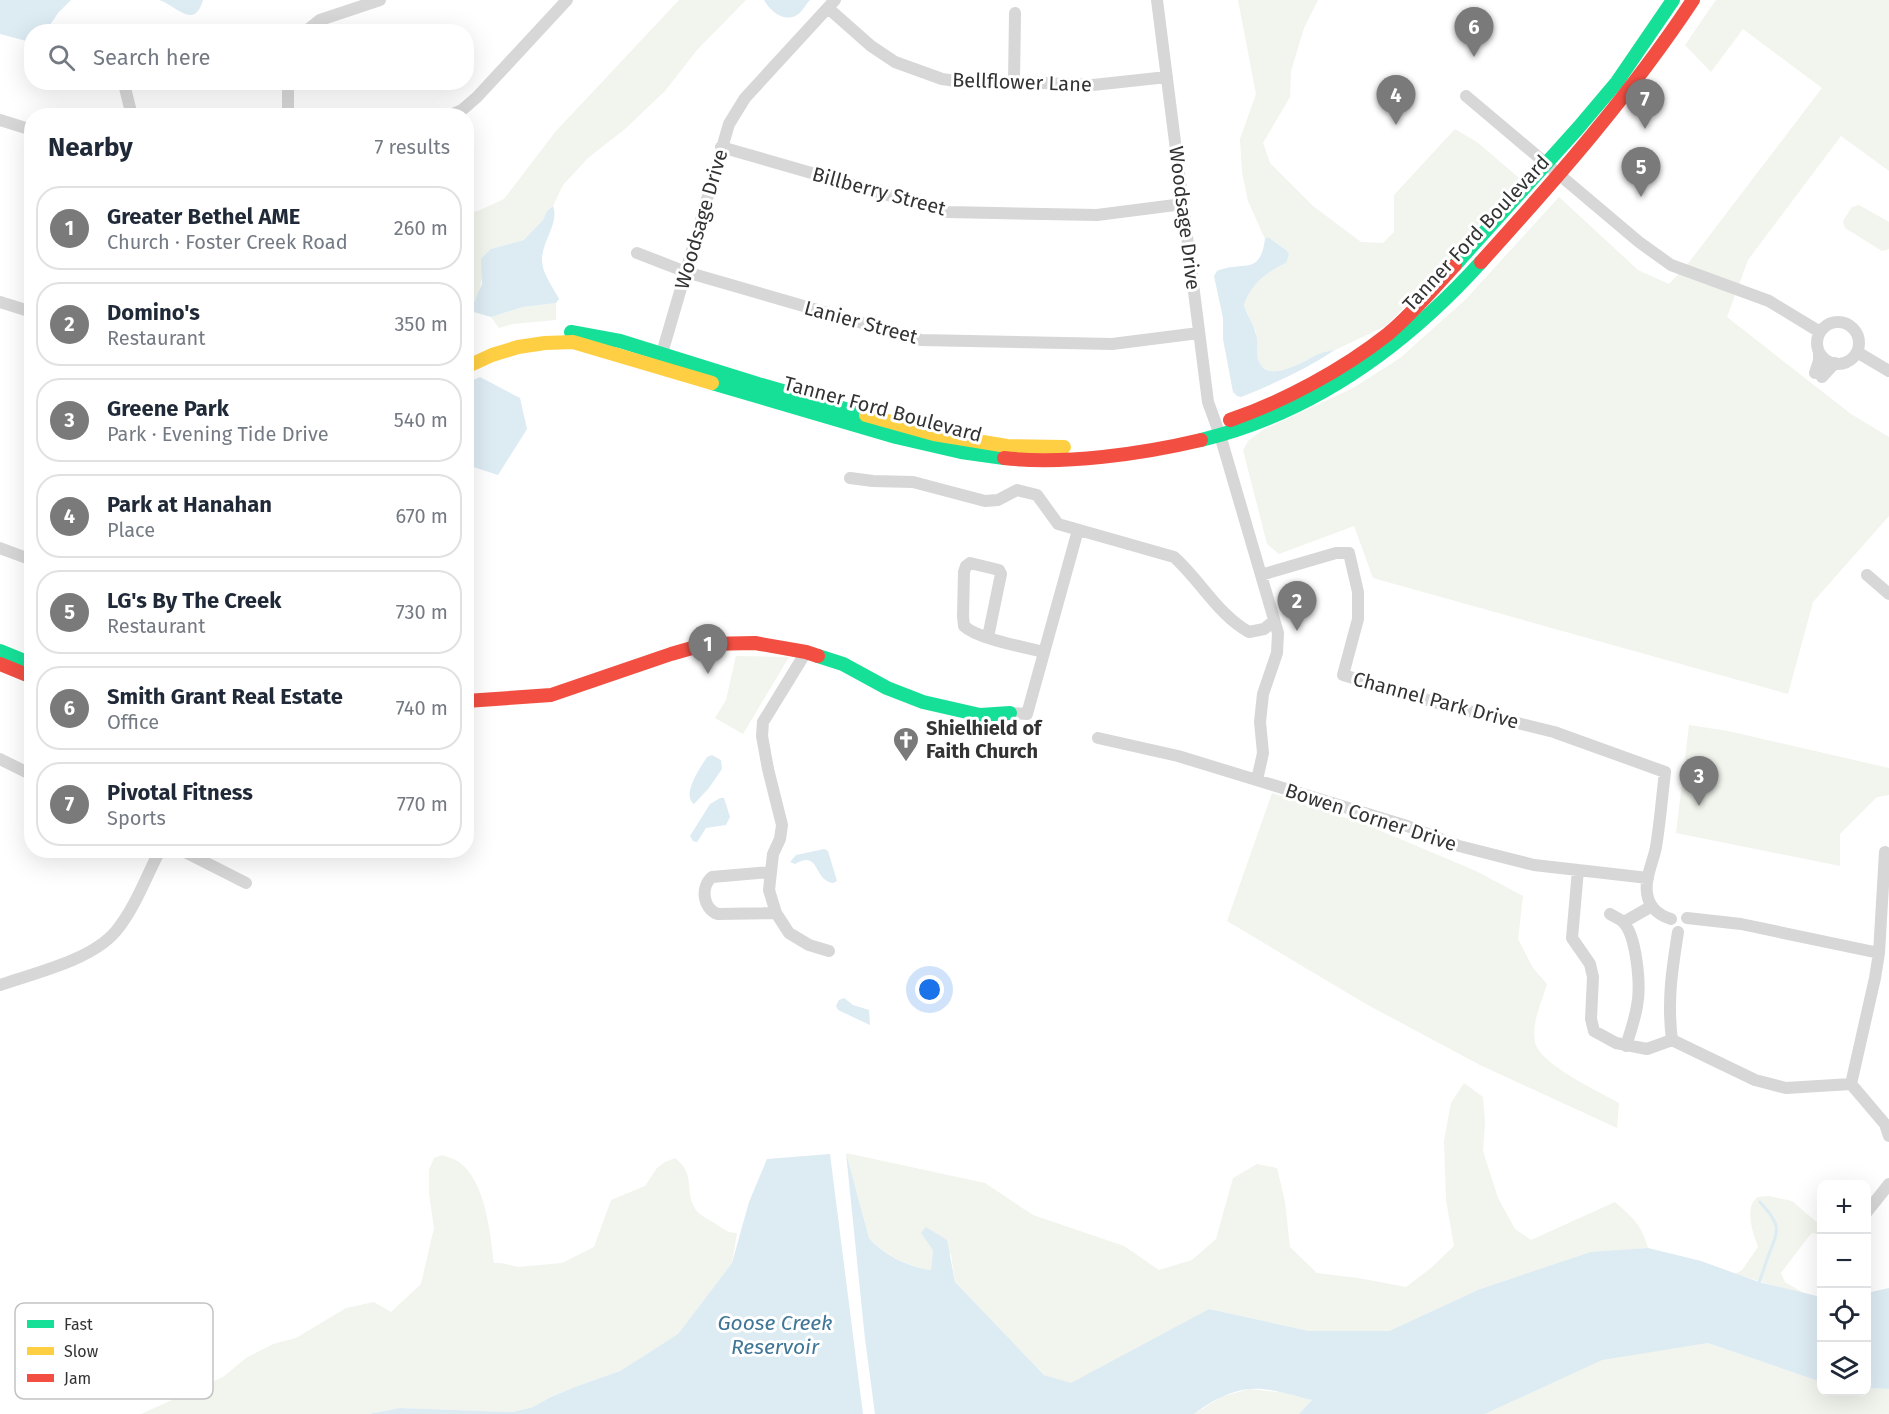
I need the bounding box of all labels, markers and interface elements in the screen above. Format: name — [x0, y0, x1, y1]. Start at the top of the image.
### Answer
pin: 6 — [1454, 8, 1494, 57]
search box — [24, 24, 474, 90]
icon: search — [45, 41, 78, 74]
text: Search here — [93, 44, 211, 71]
street label: Bellflower Lane — [952, 68, 1092, 96]
pin: 4 — [1376, 76, 1416, 125]
pin: 7 — [1626, 80, 1664, 129]
text: Nearby — [48, 132, 133, 163]
text: 7 results — [374, 135, 450, 159]
street label: Woodsage Drive — [1164, 145, 1206, 291]
street label: Woodsage Drive — [670, 146, 732, 292]
pin: 5 — [1622, 148, 1660, 197]
street label: Tanner Ford Boulevard — [1398, 150, 1554, 316]
street label: Billberry Street — [810, 162, 949, 221]
text: Greater Bethel AME — [107, 203, 300, 230]
text: 1 — [65, 216, 74, 240]
text: 260 m — [394, 216, 448, 240]
text: Church · Foster Creek Road — [107, 230, 348, 254]
street label: Lanier Street — [802, 295, 921, 349]
text: Domino's — [107, 299, 200, 326]
text: 2 — [64, 312, 75, 336]
text: 350 m — [394, 312, 448, 336]
text: Restaurant — [107, 326, 205, 350]
street label: Tanner Ford Boulevard — [781, 371, 985, 447]
text: Greene Park — [107, 395, 229, 422]
text: 3 — [64, 408, 75, 432]
text: 540 m — [394, 408, 448, 432]
text: Park · Evening Tide Drive — [107, 422, 329, 446]
text: Park at Hanahan — [107, 491, 272, 518]
text: 4 — [64, 504, 75, 528]
text: 670 m — [396, 504, 448, 528]
text: Place — [107, 518, 155, 542]
pin: 2 — [1278, 582, 1316, 631]
text: LG's By The Creek — [107, 587, 281, 614]
text: 5 — [64, 600, 75, 624]
text: 730 m — [396, 600, 448, 624]
text: Restaurant — [107, 614, 205, 638]
pin: 1 — [688, 624, 728, 674]
street label: Channel Park Drive — [1350, 666, 1522, 734]
text: Smith Grant Real Estate — [107, 683, 343, 710]
text: 6 — [64, 696, 75, 720]
text: 740 m — [396, 696, 448, 720]
text: Office — [107, 710, 159, 734]
place label: Shielhield of Faith Church — [926, 716, 1043, 763]
church icon: Shielhield of Faith Church — [891, 725, 921, 763]
pin: 3 — [1680, 756, 1718, 806]
street label: Bowen Corner Drive — [1282, 778, 1460, 856]
text: Pivotal Fitness — [107, 779, 253, 806]
text: 7 — [65, 792, 74, 816]
text: 770 m — [397, 792, 448, 816]
text: Sports — [107, 806, 166, 830]
your location — [915, 975, 944, 1004]
map controls — [1817, 1180, 1871, 1396]
button: + — [1817, 1180, 1871, 1234]
button: − — [1817, 1234, 1871, 1288]
button: locate — [1817, 1288, 1871, 1342]
legend — [15, 1303, 213, 1399]
water label: Goose Creek Reservoir — [717, 1310, 833, 1360]
text: Fast — [64, 1315, 93, 1334]
text: Slow — [64, 1342, 99, 1361]
button: layers — [1817, 1342, 1871, 1396]
text: Jam — [64, 1369, 91, 1388]

